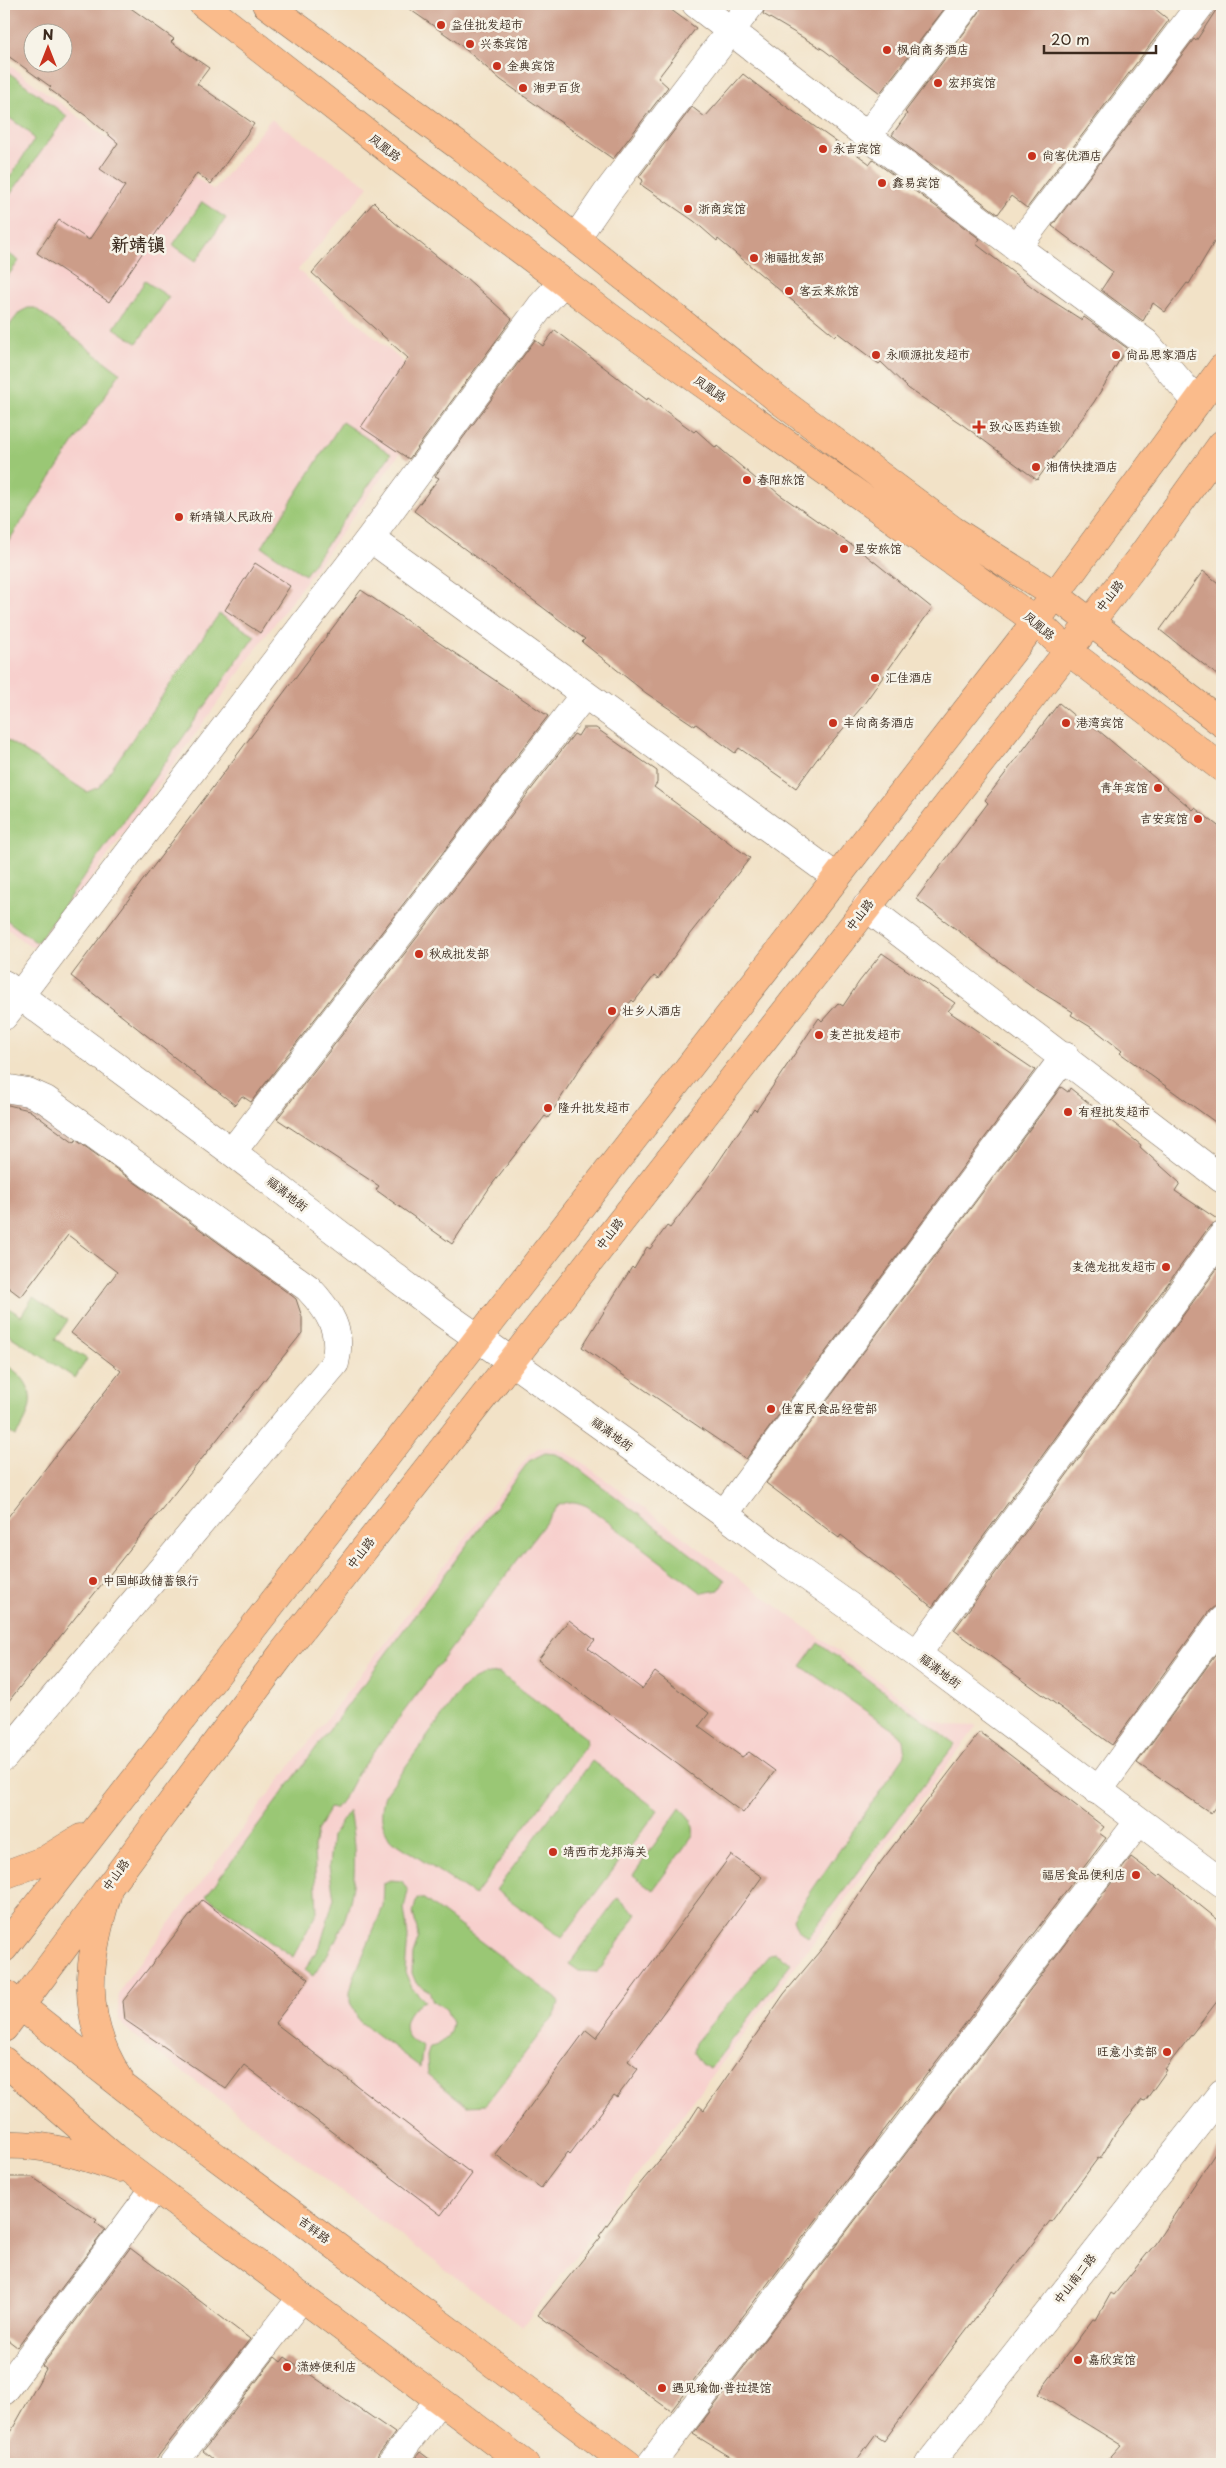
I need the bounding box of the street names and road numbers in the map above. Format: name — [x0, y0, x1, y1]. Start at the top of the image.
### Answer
street label: 凤凰路 — [366, 129, 405, 165]
street label: 凤凰路 — [691, 370, 730, 406]
street label: 中山路 — [1091, 576, 1127, 615]
street label: 凤凰路 — [1020, 607, 1059, 644]
street label: 中山路 — [841, 895, 877, 934]
street label: 福满地街 — [263, 1171, 312, 1215]
street label: 中山路 — [591, 1214, 627, 1253]
street label: 福满地街 — [588, 1412, 637, 1455]
street label: 中山路 — [342, 1533, 378, 1572]
street label: 福满地街 — [916, 1649, 965, 1692]
street label: 中山路 — [97, 1855, 133, 1894]
street label: 吉祥路 — [295, 2211, 334, 2247]
street label: 中山南二路 — [1049, 2249, 1100, 2308]

